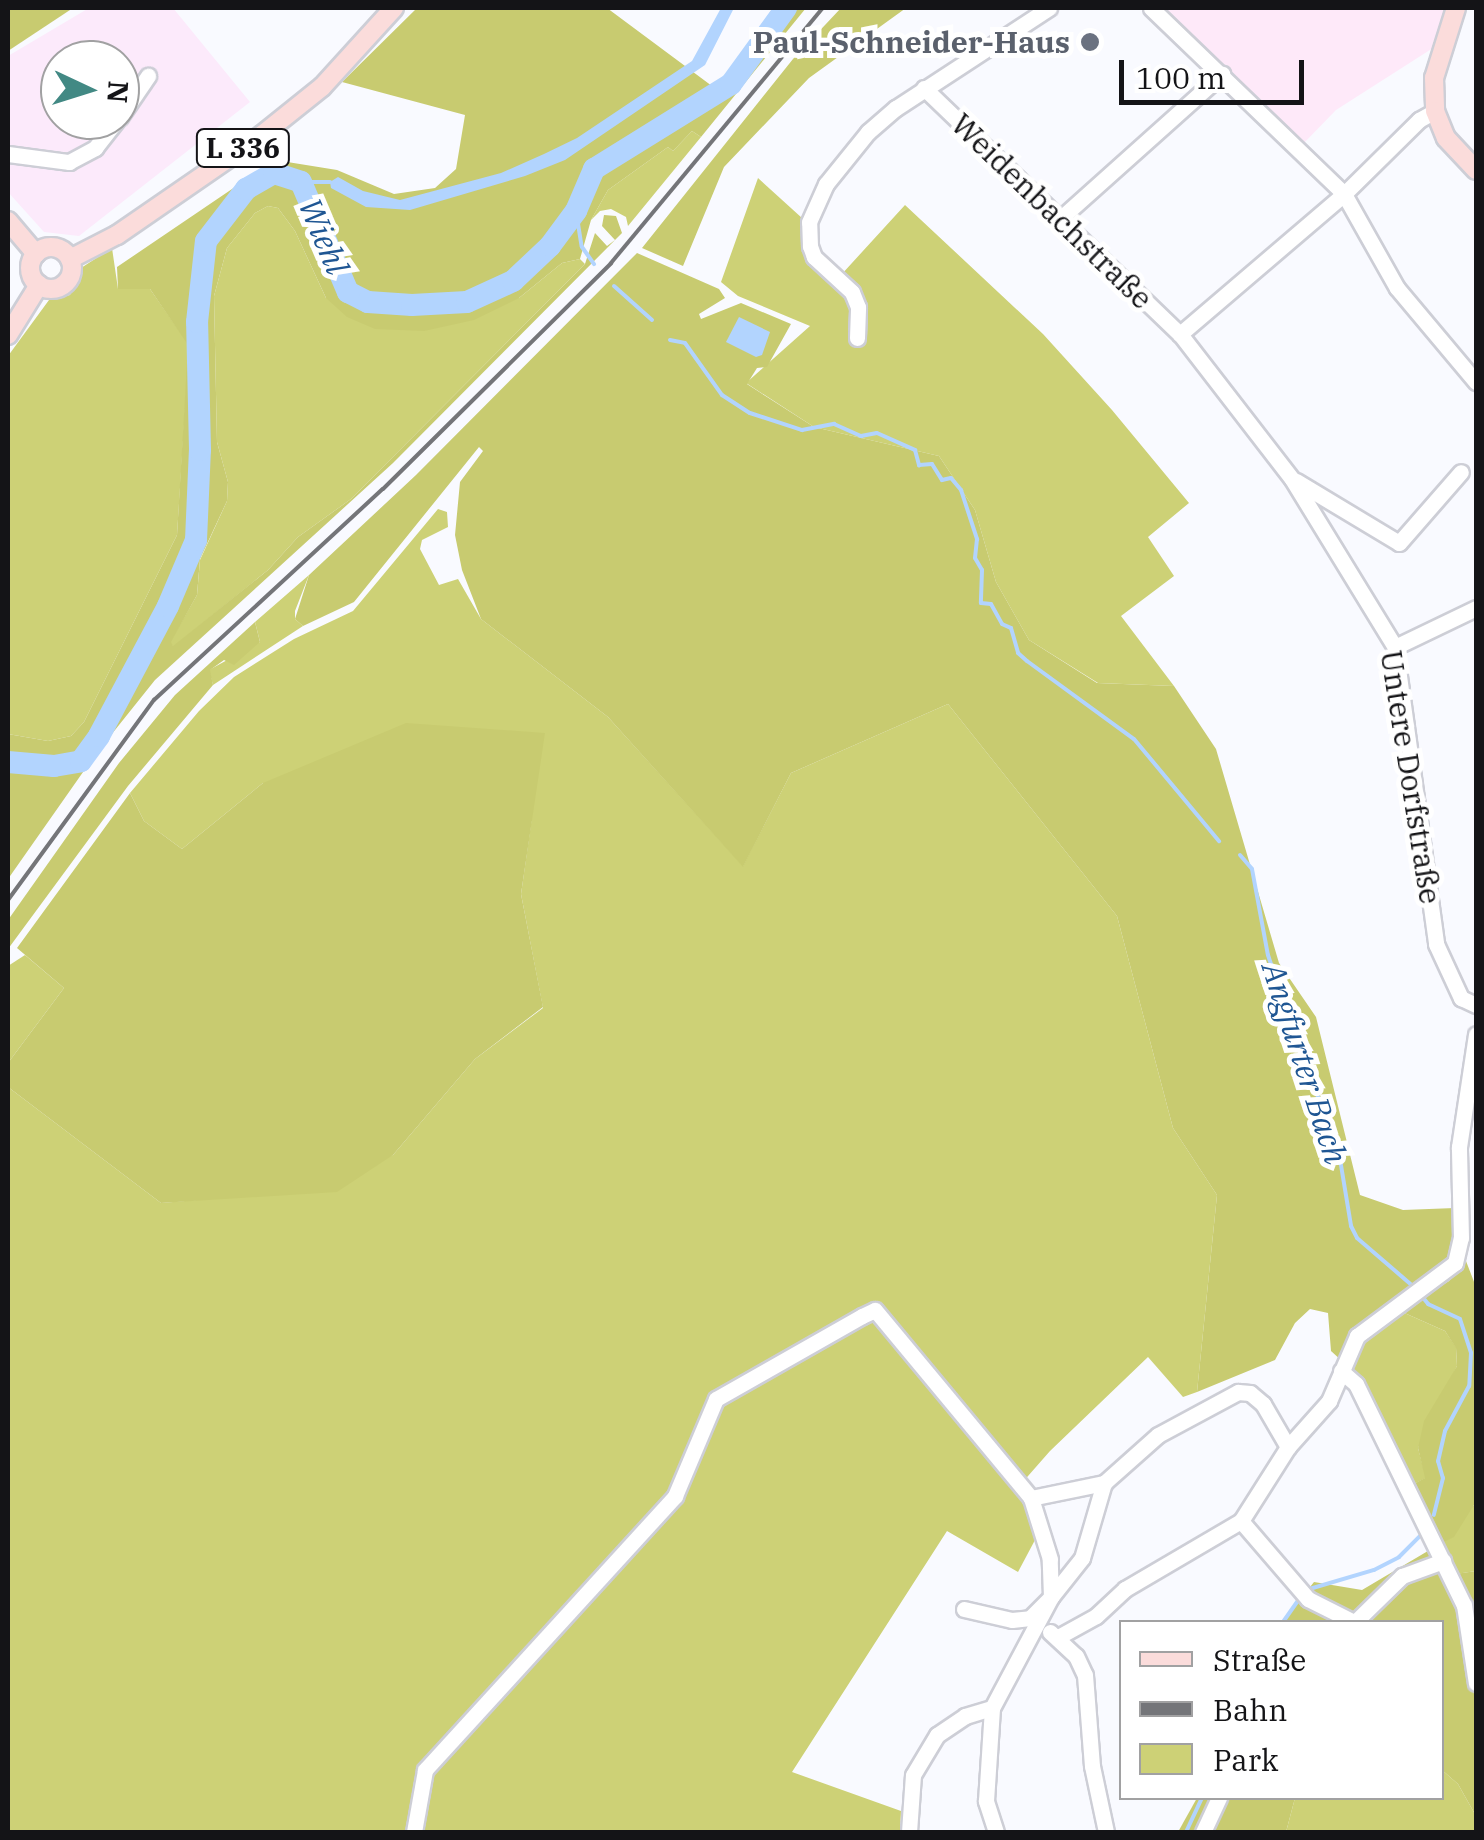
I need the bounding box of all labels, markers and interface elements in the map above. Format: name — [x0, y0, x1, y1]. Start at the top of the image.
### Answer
place label: Paul-Schneider-Haus — [753, 24, 1070, 60]
marker: Paul-Schneider-Haus — [1079, 31, 1101, 53]
north arrow — [40, 40, 140, 140]
scale bar — [1124, 40, 1309, 102]
text: 100 m — [1136, 58, 1226, 97]
text: N — [99, 80, 138, 104]
street label: Weidenbachstraße — [944, 106, 1160, 316]
road number: L 336 — [196, 125, 290, 171]
water label: Wiehl — [291, 192, 357, 280]
street label: Untere Dorfstraße — [1373, 648, 1449, 906]
water label: Angfurter Bach — [1254, 957, 1356, 1169]
legend — [1119, 1620, 1444, 1800]
text: Straße — [1213, 1640, 1306, 1679]
text: Bahn — [1213, 1690, 1287, 1729]
text: Park — [1213, 1740, 1279, 1779]

